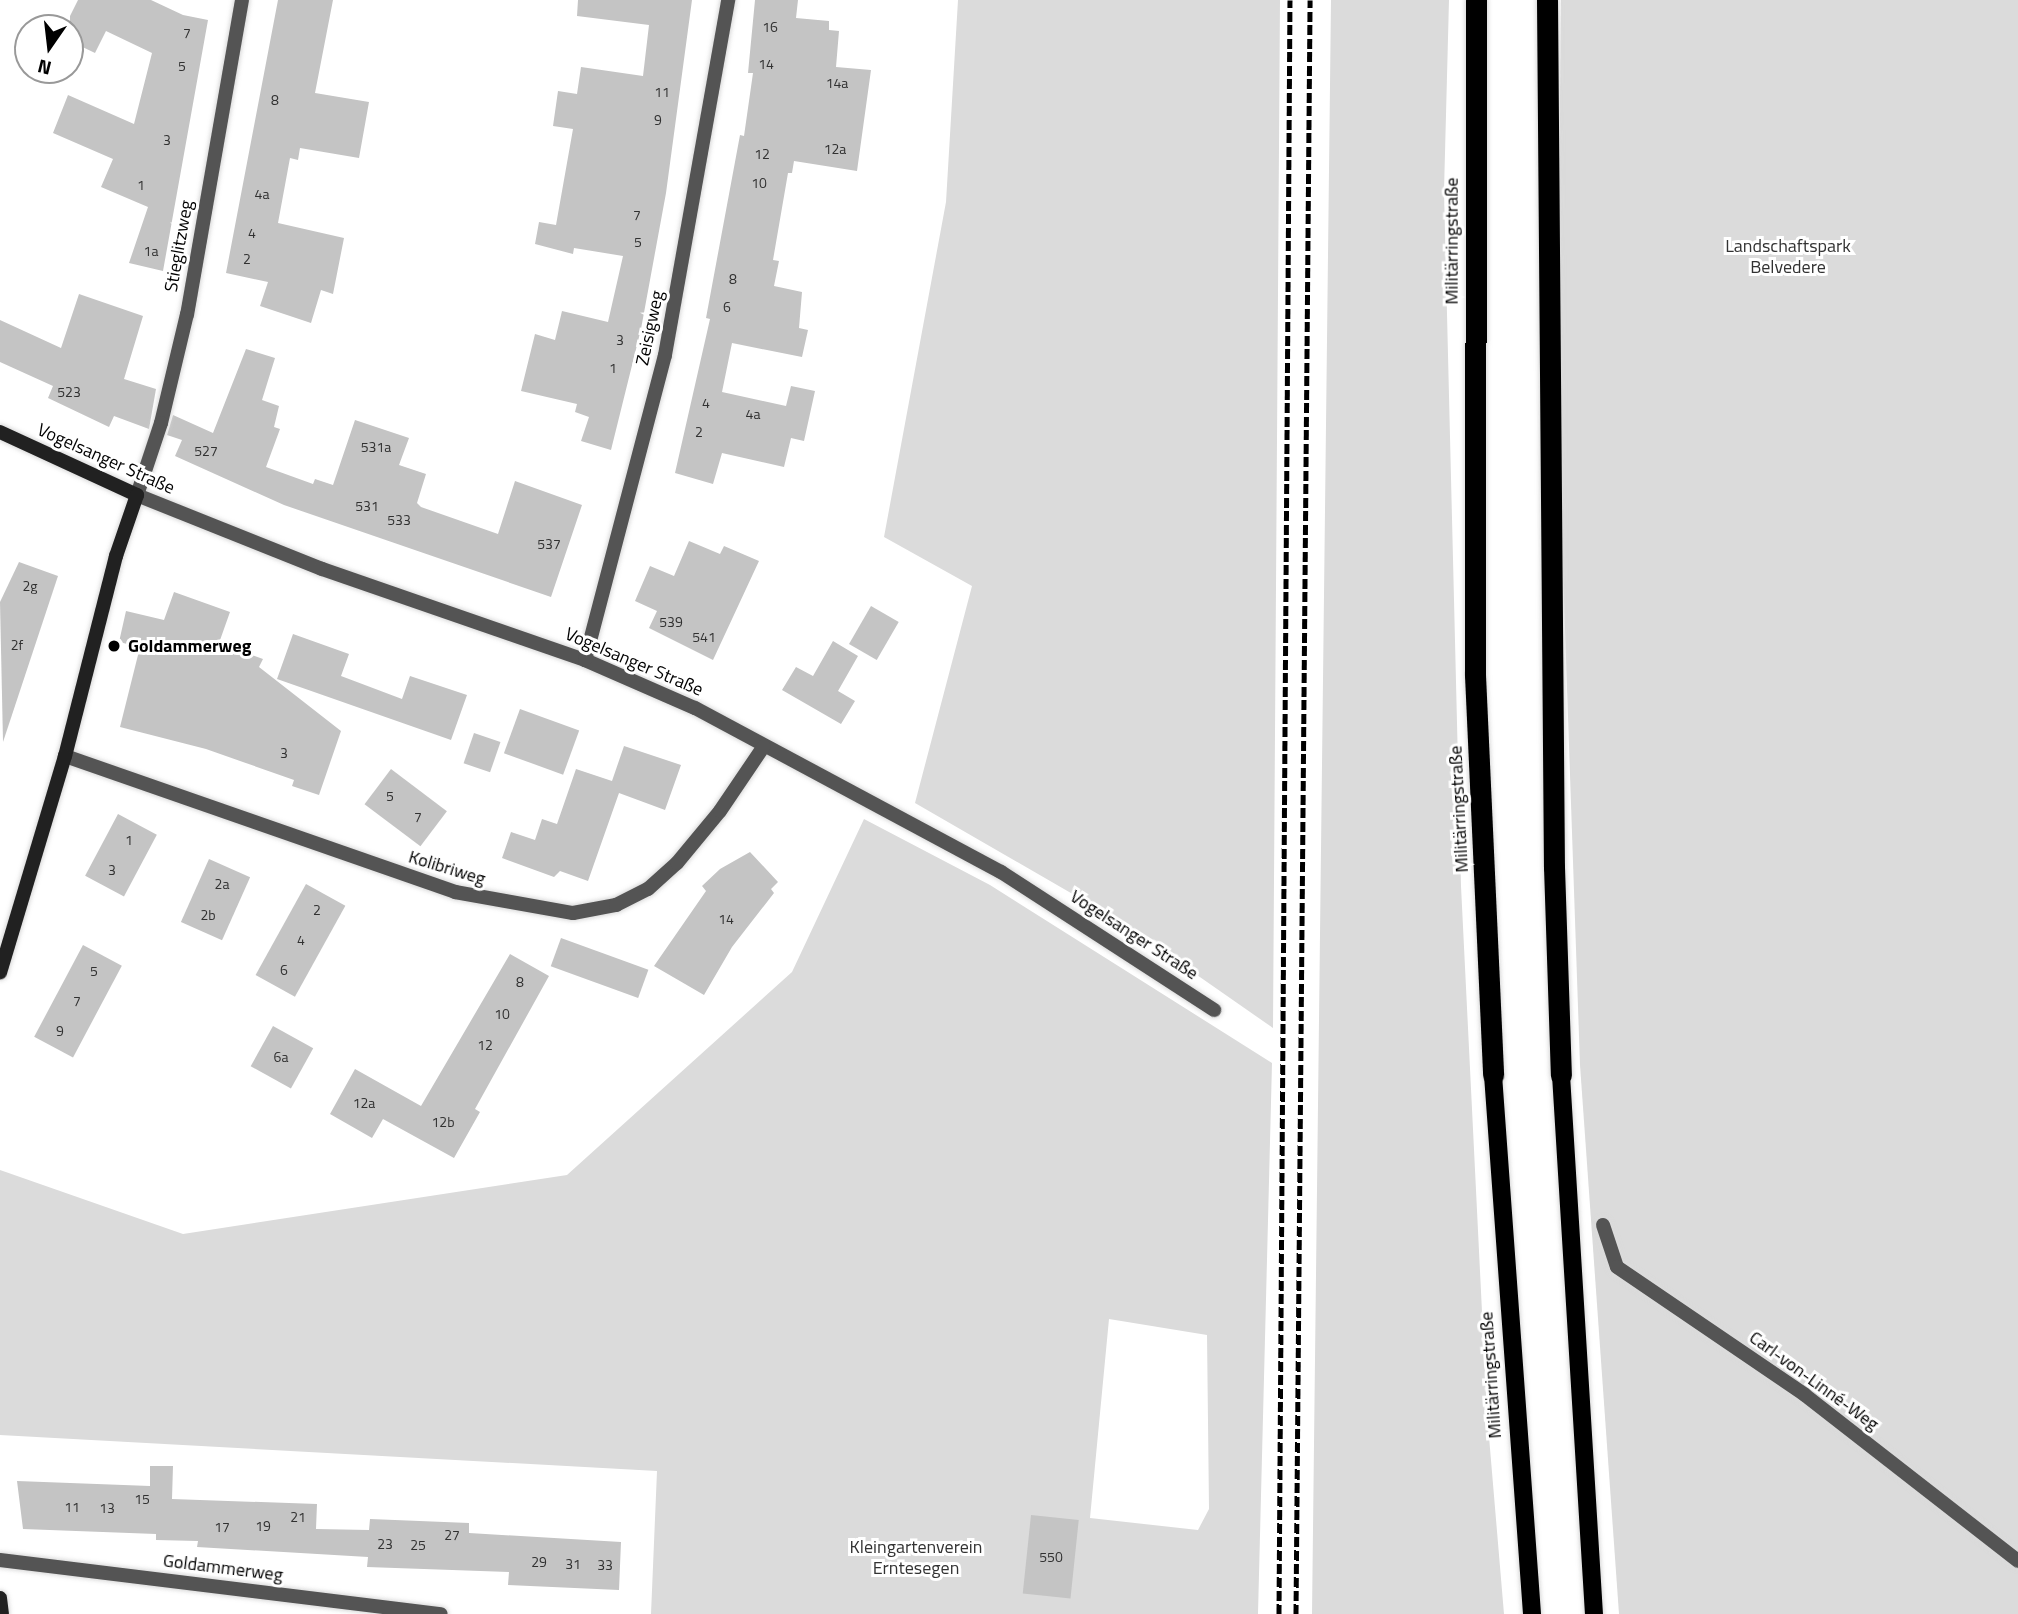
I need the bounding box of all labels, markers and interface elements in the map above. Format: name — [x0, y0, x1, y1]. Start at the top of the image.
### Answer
north arrow — [14, 14, 84, 84]
house number: 16 — [762, 19, 778, 35]
house number: 7 — [183, 25, 191, 41]
text: N — [34, 52, 54, 84]
house number: 14 — [758, 56, 774, 72]
house number: 5 — [178, 58, 186, 74]
house number: 14a — [826, 75, 848, 91]
house number: 11 — [654, 84, 670, 100]
house number: 8 — [271, 92, 279, 108]
house number: 9 — [654, 112, 662, 128]
house number: 3 — [163, 132, 171, 148]
house number: 12a — [824, 141, 846, 157]
house number: 12 — [754, 146, 770, 162]
house number: 10 — [751, 175, 767, 191]
house number: 1 — [137, 177, 145, 193]
street label: Militärringstraße — [1441, 177, 1463, 305]
house number: 4a — [255, 186, 269, 202]
street label: Stieglitzweg — [160, 198, 198, 294]
house number: 7 — [633, 207, 641, 223]
house number: 4 — [248, 225, 256, 241]
house number: 5 — [634, 234, 642, 250]
park label: Landschaftspark Belvedere — [1725, 236, 1851, 278]
house number: 1a — [144, 243, 158, 259]
house number: 2 — [243, 251, 251, 267]
house number: 8 — [729, 271, 737, 287]
street label: Zeisigweg — [632, 289, 668, 367]
house number: 6 — [723, 299, 731, 315]
house number: 3 — [616, 332, 624, 348]
house number: 1 — [609, 360, 617, 376]
house number: 523 — [57, 384, 81, 400]
house number: 4 — [702, 395, 710, 411]
house number: 4a — [746, 406, 760, 422]
street label: Vogelsanger Straße — [34, 419, 178, 499]
house number: 2 — [695, 424, 703, 440]
house number: 531a — [361, 439, 391, 455]
house number: 527 — [194, 443, 218, 459]
house number: 531 — [355, 498, 379, 514]
house number: 533 — [387, 512, 411, 528]
house number: 537 — [537, 536, 561, 552]
house number: 2g — [22, 578, 38, 594]
house number: 539 — [659, 614, 683, 630]
street label: Vogelsanger Straße — [562, 623, 706, 701]
house number: 541 — [692, 629, 716, 645]
place label: Goldammerweg — [128, 635, 251, 657]
house number: 2f — [11, 637, 23, 653]
marker: Goldammerweg — [106, 638, 122, 654]
house number: 3 — [280, 745, 288, 761]
street label: Militärringstraße — [1445, 745, 1473, 873]
house number: 5 — [386, 788, 394, 804]
house number: 7 — [414, 809, 422, 825]
house number: 1 — [125, 832, 133, 848]
street label: Kolibriweg — [406, 846, 488, 890]
house number: 3 — [108, 862, 116, 878]
house number: 2a — [215, 876, 229, 892]
street label: Vogelsanger Straße — [1066, 886, 1202, 984]
house number: 2 — [313, 902, 321, 918]
house number: 2b — [200, 907, 216, 923]
house number: 14 — [718, 911, 734, 927]
house number: 4 — [297, 932, 305, 948]
house number: 6 — [280, 962, 288, 978]
house number: 5 — [90, 963, 98, 979]
house number: 8 — [516, 974, 524, 990]
house number: 7 — [73, 993, 81, 1009]
house number: 10 — [494, 1006, 510, 1022]
house number: 9 — [56, 1023, 64, 1039]
house number: 12 — [477, 1037, 493, 1053]
house number: 6a — [274, 1049, 288, 1065]
house number: 12a — [353, 1095, 375, 1111]
house number: 12b — [431, 1114, 455, 1130]
street label: Militärringstraße — [1476, 1311, 1506, 1439]
street label: Carl-von-Linné-Weg — [1745, 1327, 1883, 1435]
house number: 15 — [134, 1491, 150, 1507]
house number: 11 — [64, 1499, 80, 1515]
house number: 13 — [99, 1500, 115, 1516]
house number: 21 — [290, 1509, 306, 1525]
house number: 19 — [255, 1518, 271, 1534]
house number: 17 — [214, 1519, 230, 1535]
house number: 27 — [444, 1527, 460, 1543]
house number: 23 — [377, 1536, 393, 1552]
house number: 25 — [410, 1537, 426, 1553]
park label: Kleingartenverein Erntesegen — [850, 1537, 982, 1580]
house number: 550 — [1039, 1549, 1063, 1565]
street label: Goldammerweg — [162, 1550, 284, 1586]
house number: 29 — [531, 1554, 547, 1570]
house number: 31 — [565, 1556, 581, 1572]
house number: 33 — [597, 1557, 613, 1573]

